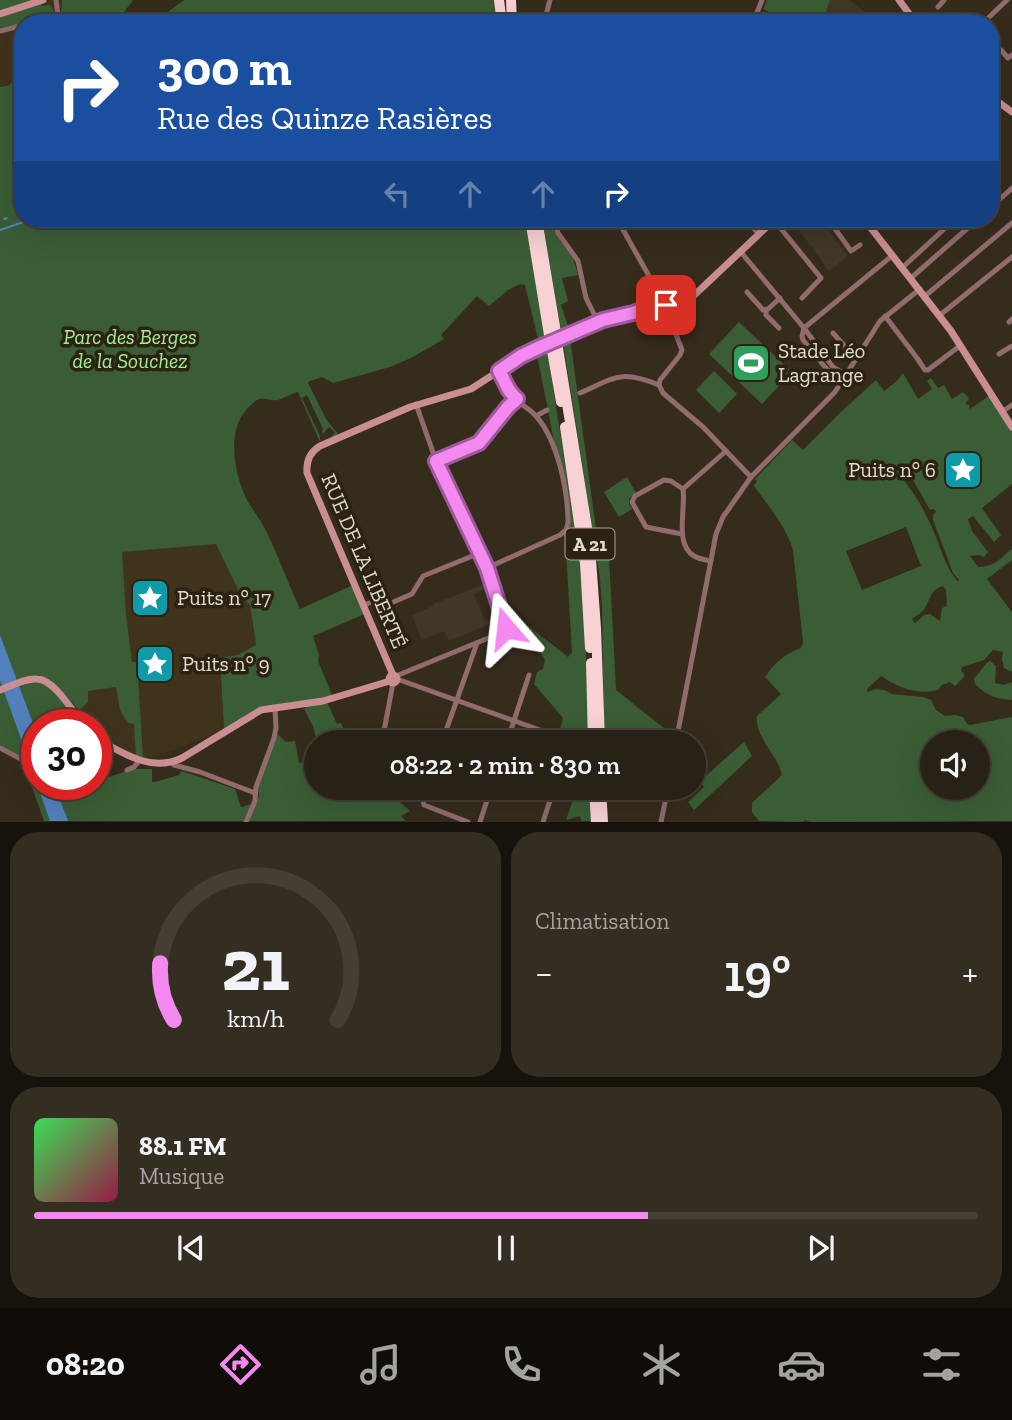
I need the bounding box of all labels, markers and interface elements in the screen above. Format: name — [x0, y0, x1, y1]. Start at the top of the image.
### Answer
text: 300 m — [157, 39, 292, 98]
icon: right — [42, 42, 133, 133]
text: Rue des Quinze Rasières — [157, 99, 493, 137]
icon: left — [378, 175, 416, 213]
icon: ahead — [451, 175, 489, 213]
icon: ahead — [524, 175, 562, 213]
icon: right — [597, 175, 635, 213]
pin — [636, 275, 696, 335]
icon: arrive — [647, 286, 685, 324]
park label: Parc des Berges de la Souchez — [63, 324, 197, 373]
place label: Stade Léo Lagrange — [778, 338, 865, 387]
sports icon: Stade Léo Lagrange — [730, 342, 772, 384]
place icon: Puits n° 6 — [942, 449, 984, 491]
place label: Puits n° 6 — [848, 457, 936, 482]
street label: RUE DE LA LIBERTÉ — [316, 470, 413, 652]
road number: A 21 — [566, 528, 614, 559]
place icon: Puits n° 17 — [129, 577, 171, 619]
place label: Puits n° 17 — [177, 585, 271, 610]
position arrow — [469, 591, 543, 665]
place icon: Puits n° 9 — [134, 643, 176, 685]
place label: Puits n° 9 — [182, 651, 270, 676]
speed limit sign: 30 — [21, 709, 112, 800]
map controls — [920, 730, 990, 800]
button: sound — [920, 730, 990, 800]
text: 08:22 · 2 min · 830 m — [390, 749, 620, 781]
text: Climatisation — [535, 907, 669, 935]
text: 21 — [221, 922, 290, 1010]
text: 19° — [724, 942, 791, 1004]
text: − — [535, 950, 553, 996]
text: + — [962, 950, 978, 996]
text: km/h — [227, 1003, 284, 1033]
text: 88.1 FM — [139, 1130, 226, 1162]
text: Musique — [139, 1162, 224, 1190]
icon: previous — [172, 1229, 210, 1267]
icon: pause — [487, 1229, 525, 1267]
icon: next — [802, 1229, 840, 1267]
icon: directions — [216, 1340, 265, 1389]
icon: music — [356, 1340, 405, 1389]
icon: phone — [497, 1340, 546, 1389]
icon: climate — [637, 1340, 686, 1389]
icon: car — [777, 1340, 826, 1389]
icon: filters — [917, 1340, 966, 1389]
text: 08:20 — [46, 1345, 125, 1383]

